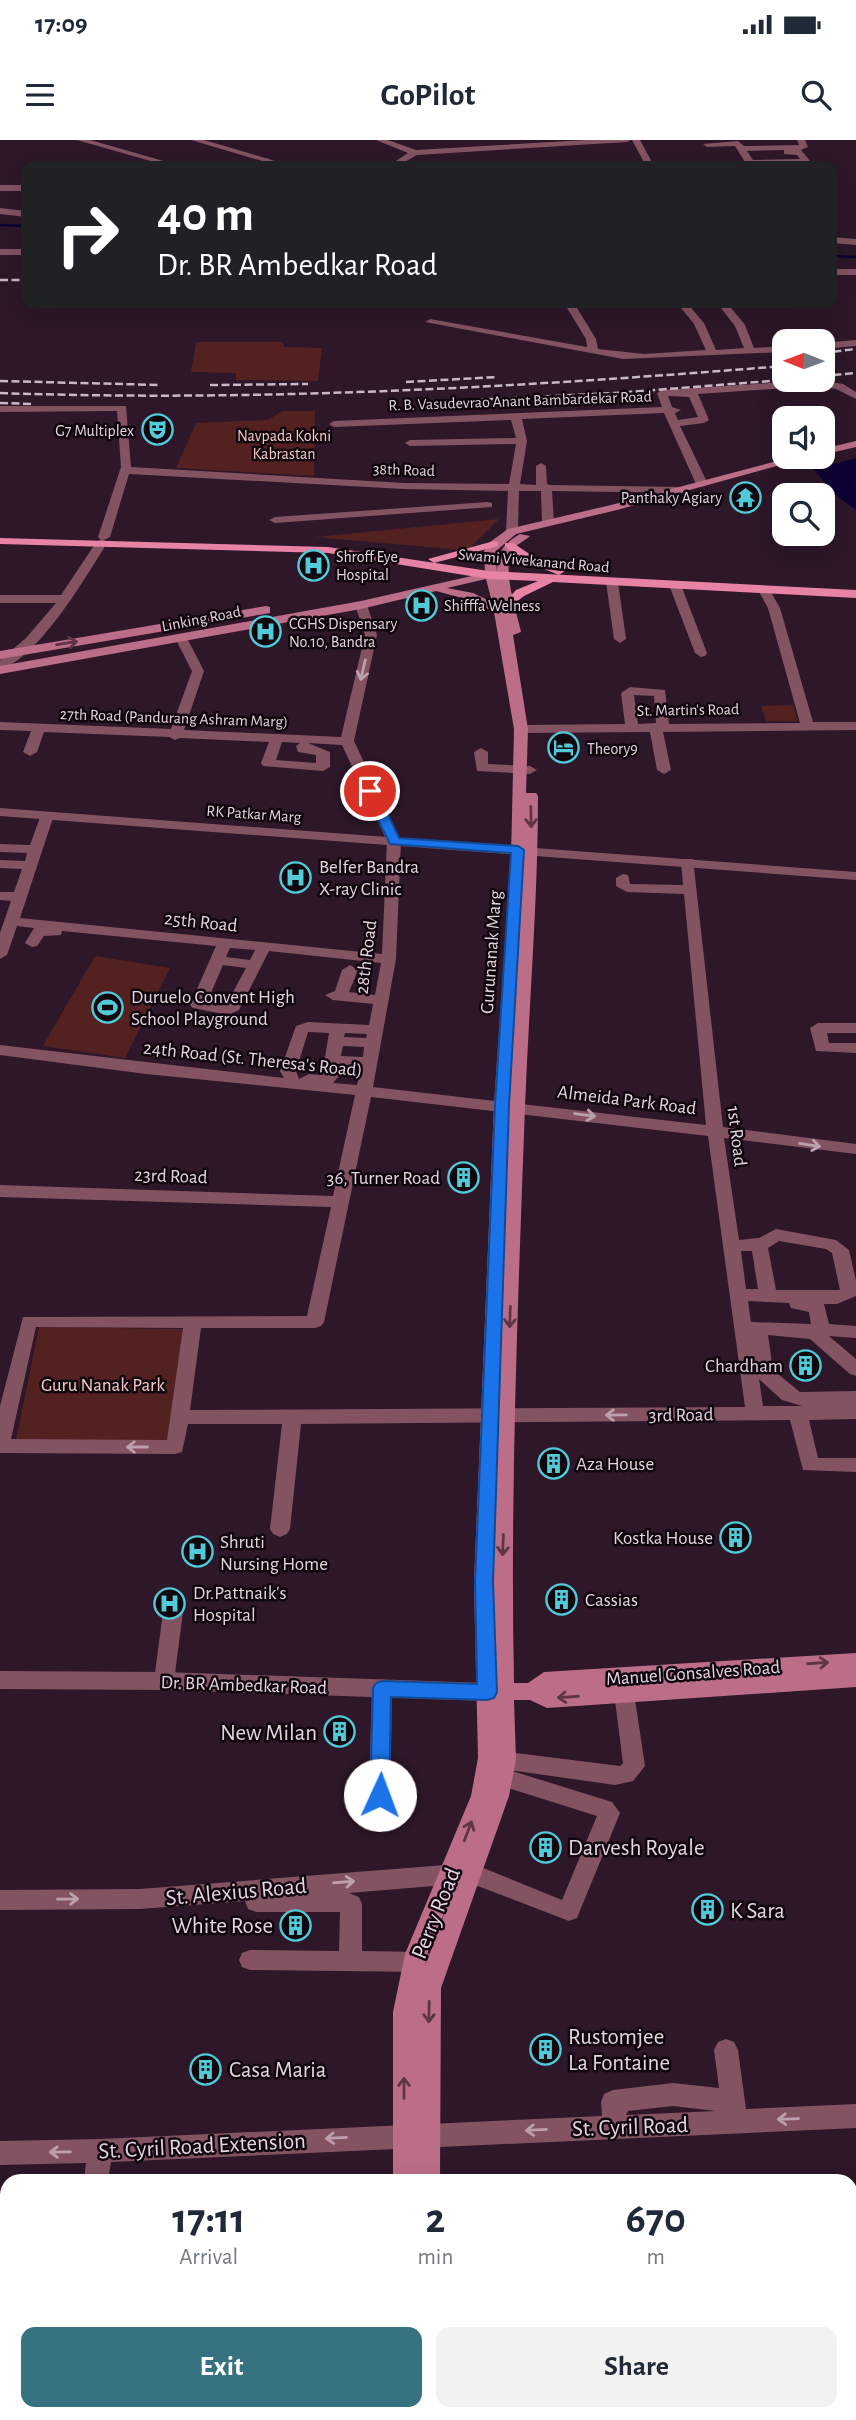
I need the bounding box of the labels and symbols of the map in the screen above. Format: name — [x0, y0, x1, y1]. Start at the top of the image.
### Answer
north arrow — [772, 329, 835, 392]
street label: R. B. Vasudevrao Anant Bambardekar Road — [388, 388, 652, 414]
theatre icon: G7 Multiplex — [140, 413, 174, 447]
place label: G7 Multiplex — [55, 423, 134, 439]
park label: Navpada Kokni Kabrastan — [237, 428, 331, 462]
street label: 38th Road — [373, 461, 435, 479]
temple icon: Panthaky Agiary — [728, 480, 762, 514]
place label: Panthaky Agiary — [621, 490, 722, 507]
street label: Swami Vivekanand Road — [458, 546, 610, 576]
hospital icon: Shroff Eye Hospital — [296, 548, 330, 582]
place label: Shroff Eye Hospital — [336, 549, 398, 583]
hospital icon: Shifffa Welness — [404, 588, 438, 622]
place label: Shifffa Welness — [444, 598, 540, 614]
street label: Linking Road — [160, 603, 242, 635]
hospital icon: CGHS Dispensary No.10, Bandra — [249, 615, 283, 649]
place label: CGHS Dispensary No.10, Bandra — [289, 616, 397, 650]
one-way arrow — [55, 636, 78, 649]
one-way arrow — [356, 658, 369, 681]
street label: St. Martin's Road — [637, 701, 739, 719]
street label: 27th Road (Pandurang Ashram Marg) — [60, 706, 288, 730]
hotel icon: Theory9 — [547, 731, 581, 765]
place label: Theory9 — [587, 741, 638, 758]
pin — [340, 761, 400, 821]
street label: RK Patkar Marg — [206, 803, 302, 825]
one-way arrow — [524, 805, 538, 828]
place label: Belfer Bandra X-ray Clinic — [319, 858, 419, 899]
hospital icon: Belfer Bandra X-ray Clinic — [279, 860, 313, 894]
street label: Gurunanak Marg — [478, 889, 505, 1014]
street label: 25th Road — [163, 909, 239, 936]
street label: 28th Road — [353, 919, 380, 995]
place label: Duruelo Convent High School Playground — [131, 988, 295, 1029]
sports icon: Duruelo Convent High School Playground — [91, 990, 125, 1024]
street label: 24th Road (St. Theresa's Road) — [142, 1039, 363, 1080]
street label: Almeida Park Road — [556, 1083, 697, 1118]
street label: 1st Road — [723, 1105, 750, 1168]
one-way arrow — [573, 1109, 596, 1122]
one-way arrow — [798, 1139, 821, 1152]
building icon: 36, Turner Road — [446, 1160, 480, 1194]
street label: 23rd Road — [134, 1166, 208, 1187]
place label: 36, Turner Road — [327, 1169, 440, 1188]
one-way arrow — [504, 1305, 517, 1328]
building icon: Chardham — [789, 1348, 823, 1382]
place label: Chardham — [705, 1357, 783, 1376]
park label: Guru Nanak Park — [41, 1376, 165, 1395]
street label: 3rd Road — [649, 1405, 714, 1426]
one-way arrow — [605, 1408, 628, 1422]
one-way arrow — [125, 1440, 148, 1454]
building icon: Aza House — [536, 1446, 570, 1480]
place label: Aza House — [576, 1455, 654, 1474]
building icon: Kostka House — [719, 1520, 753, 1554]
place label: Kostka House — [613, 1529, 713, 1548]
place label: Shruti Nursing Home — [220, 1533, 328, 1574]
one-way arrow — [496, 1533, 510, 1556]
hospital icon: Shruti Nursing Home — [180, 1535, 214, 1569]
building icon: Cassias — [545, 1582, 579, 1616]
place label: Dr.Pattnaik's Hospital — [193, 1584, 286, 1625]
hospital icon: Dr.Pattnaik's Hospital — [153, 1586, 187, 1620]
place label: Cassias — [585, 1591, 638, 1610]
one-way arrow — [806, 1656, 829, 1669]
street label: Manuel Gonsalves Road — [605, 1658, 781, 1689]
street label: Dr. BR Ambedkar Road — [160, 1673, 328, 1698]
one-way arrow — [557, 1691, 580, 1704]
building icon: New Milan — [323, 1715, 357, 1749]
place label: New Milan — [220, 1722, 317, 1745]
position arrow — [343, 1758, 417, 1832]
one-way arrow — [462, 1820, 475, 1842]
building icon: Darvesh Royale — [528, 1830, 562, 1864]
place label: Darvesh Royale — [568, 1837, 705, 1860]
street label: Perry Road — [408, 1865, 465, 1962]
street label: St. Alexius Road — [165, 1875, 308, 1910]
one-way arrow — [332, 1875, 355, 1888]
one-way arrow — [56, 1892, 79, 1906]
building icon: K Sara — [690, 1893, 724, 1927]
place label: K Sara — [730, 1900, 785, 1923]
building icon: White Rose — [279, 1908, 313, 1942]
place label: White Rose — [171, 1915, 273, 1938]
one-way arrow — [422, 2000, 436, 2023]
place label: Rustomjee La Fontaine — [568, 2026, 670, 2075]
building icon: Rustomjee La Fontaine — [528, 2032, 562, 2066]
building icon: Casa Maria — [189, 2052, 223, 2086]
place label: Casa Maria — [229, 2059, 326, 2082]
one-way arrow — [397, 2077, 411, 2100]
one-way arrow — [777, 2112, 800, 2125]
street label: St. Cyril Road — [572, 2114, 689, 2141]
one-way arrow — [525, 2123, 548, 2136]
street label: St. Cyril Road Extension — [98, 2130, 306, 2163]
one-way arrow — [325, 2132, 348, 2145]
one-way arrow — [49, 2145, 72, 2158]

